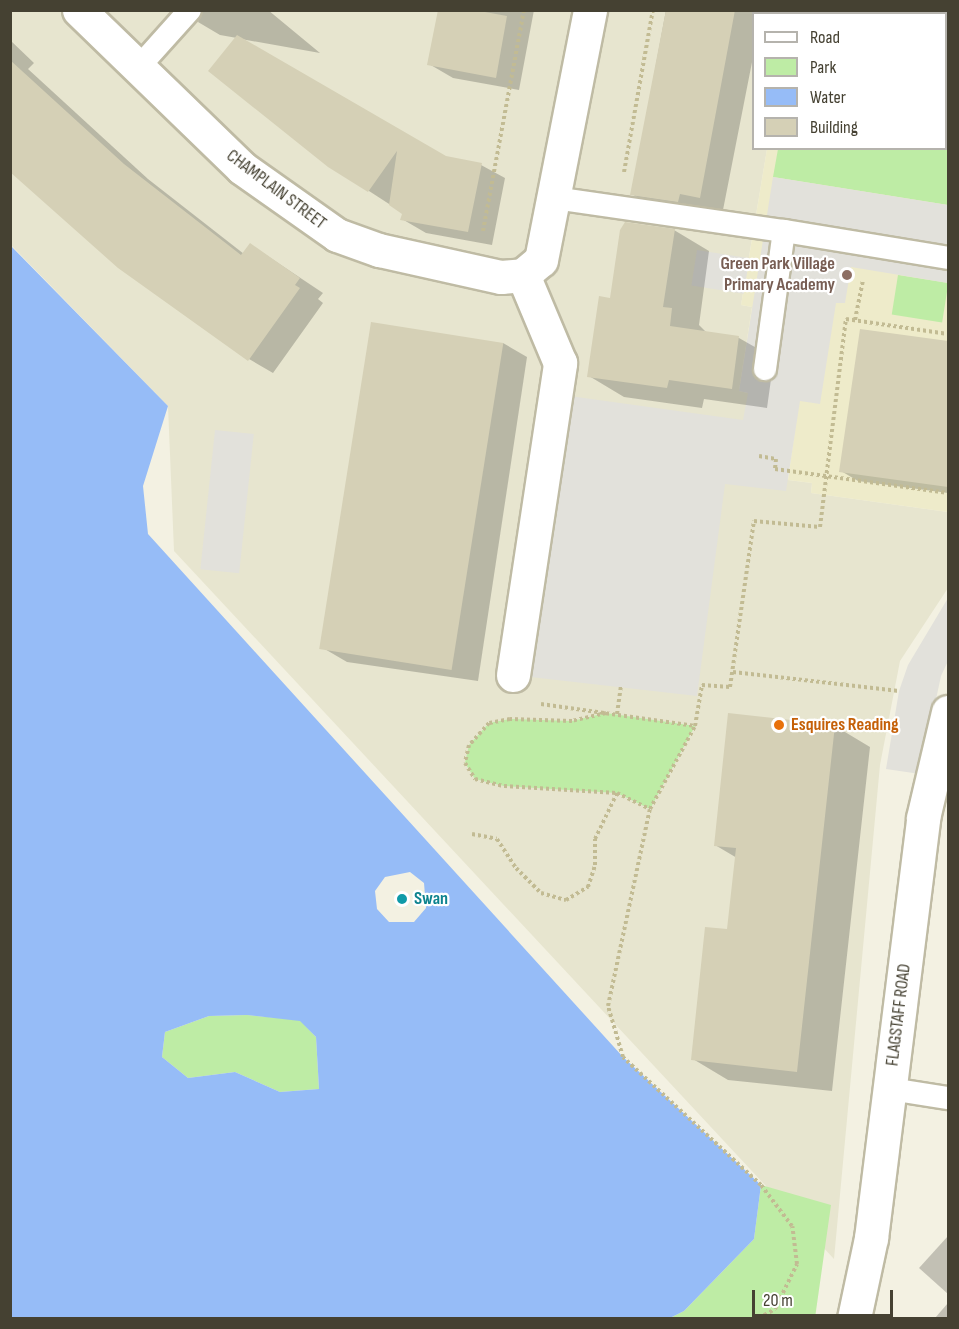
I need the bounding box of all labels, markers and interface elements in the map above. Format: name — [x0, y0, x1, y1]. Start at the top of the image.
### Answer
legend — [752, 12, 947, 150]
text: Road — [810, 27, 840, 48]
text: Park — [810, 57, 836, 78]
text: Water — [810, 87, 846, 108]
text: Building — [810, 117, 858, 138]
street label: CHAMPLAIN STREET — [222, 145, 330, 235]
place label: Green Park Village Primary Academy — [720, 254, 835, 296]
marker: Green Park Village Primary Academy — [840, 268, 854, 282]
place label: Esquires Reading — [791, 714, 899, 736]
marker: Esquires Reading — [772, 718, 786, 732]
place label: Swan — [414, 888, 448, 910]
marker: Swan — [395, 892, 409, 906]
street label: FLAGSTAFF ROAD — [882, 963, 916, 1067]
scale bar — [755, 1278, 896, 1316]
text: 20 m — [763, 1290, 793, 1311]

